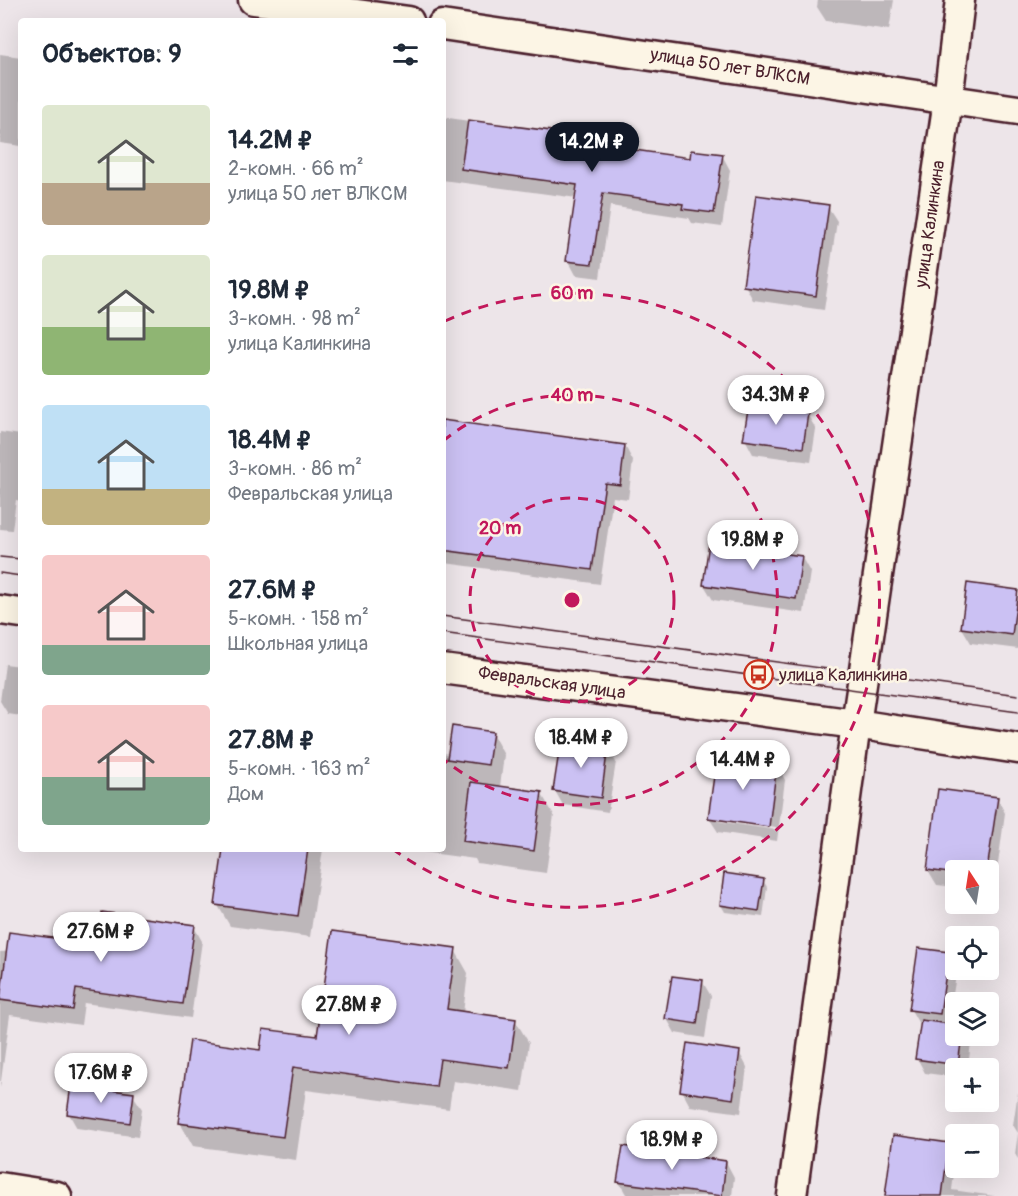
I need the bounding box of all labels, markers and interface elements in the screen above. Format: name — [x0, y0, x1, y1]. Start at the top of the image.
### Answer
text: Объектов: 9 — [42, 38, 182, 70]
icon: filters — [389, 38, 422, 71]
street label: улица 50 лет ВЛКСМ — [648, 43, 812, 91]
pin: 14.2M ₽ — [537, 122, 647, 173]
text: 14.2M ₽ — [228, 124, 313, 156]
icon: home — [90, 129, 162, 201]
text: 14.2M ₽ — [559, 129, 625, 154]
text: 2-комн. · 66 m² — [228, 156, 364, 181]
street label: улица Калинкина — [910, 159, 950, 290]
text: улица 50 лет ВЛКСМ — [228, 181, 407, 206]
text: 19.8M ₽ — [228, 274, 310, 306]
icon: home — [90, 279, 162, 351]
text: 60 m — [551, 282, 593, 305]
text: 3-комн. · 98 m² — [228, 306, 361, 331]
text: улица Калинкина — [228, 331, 371, 356]
pin: 34.3M ₽ — [721, 375, 831, 426]
text: 34.3M ₽ — [741, 382, 811, 407]
text: 40 m — [551, 384, 593, 407]
text: 18.4M ₽ — [228, 424, 312, 456]
icon: home — [90, 429, 162, 501]
text: 3-комн. · 86 m² — [228, 456, 362, 481]
text: Февральская улица — [228, 481, 393, 506]
text: 20 m — [479, 517, 521, 540]
pin: 19.8M ₽ — [698, 520, 808, 571]
text: 19.8M ₽ — [721, 527, 785, 552]
text: 27.6M ₽ — [228, 574, 317, 606]
icon: home — [90, 579, 162, 651]
centre of rings — [562, 590, 582, 610]
text: 5-комн. · 158 m² — [228, 606, 369, 631]
text: Школьная улица — [228, 631, 368, 656]
bus stop icon: улица Калинкина — [742, 659, 774, 691]
street label: Февральская улица — [477, 661, 627, 705]
place label: улица Калинкина — [778, 664, 908, 687]
pin: 18.4M ₽ — [526, 718, 636, 769]
text: 27.8M ₽ — [228, 724, 315, 756]
text: 18.4M ₽ — [549, 725, 613, 750]
icon: home — [90, 729, 162, 801]
pin: 14.4M ₽ — [688, 740, 798, 791]
text: 14.4M ₽ — [710, 747, 776, 772]
text: 5-комн. · 163 m² — [228, 756, 371, 781]
text: Дом — [228, 781, 264, 806]
north arrow — [945, 860, 999, 914]
map controls — [945, 860, 999, 1178]
pin: 27.6M ₽ — [46, 912, 156, 963]
text: 27.6M ₽ — [67, 919, 135, 944]
button: locate — [945, 926, 999, 980]
pin: 27.8M ₽ — [294, 985, 404, 1036]
text: 27.8M ₽ — [316, 992, 382, 1017]
button: layers — [945, 992, 999, 1046]
pin: 17.6M ₽ — [46, 1053, 156, 1104]
button: + — [945, 1058, 999, 1112]
text: 17.6M ₽ — [68, 1060, 134, 1085]
pin: 18.9M ₽ — [617, 1120, 727, 1171]
button: − — [945, 1124, 999, 1178]
text: 18.9M ₽ — [640, 1127, 704, 1152]

